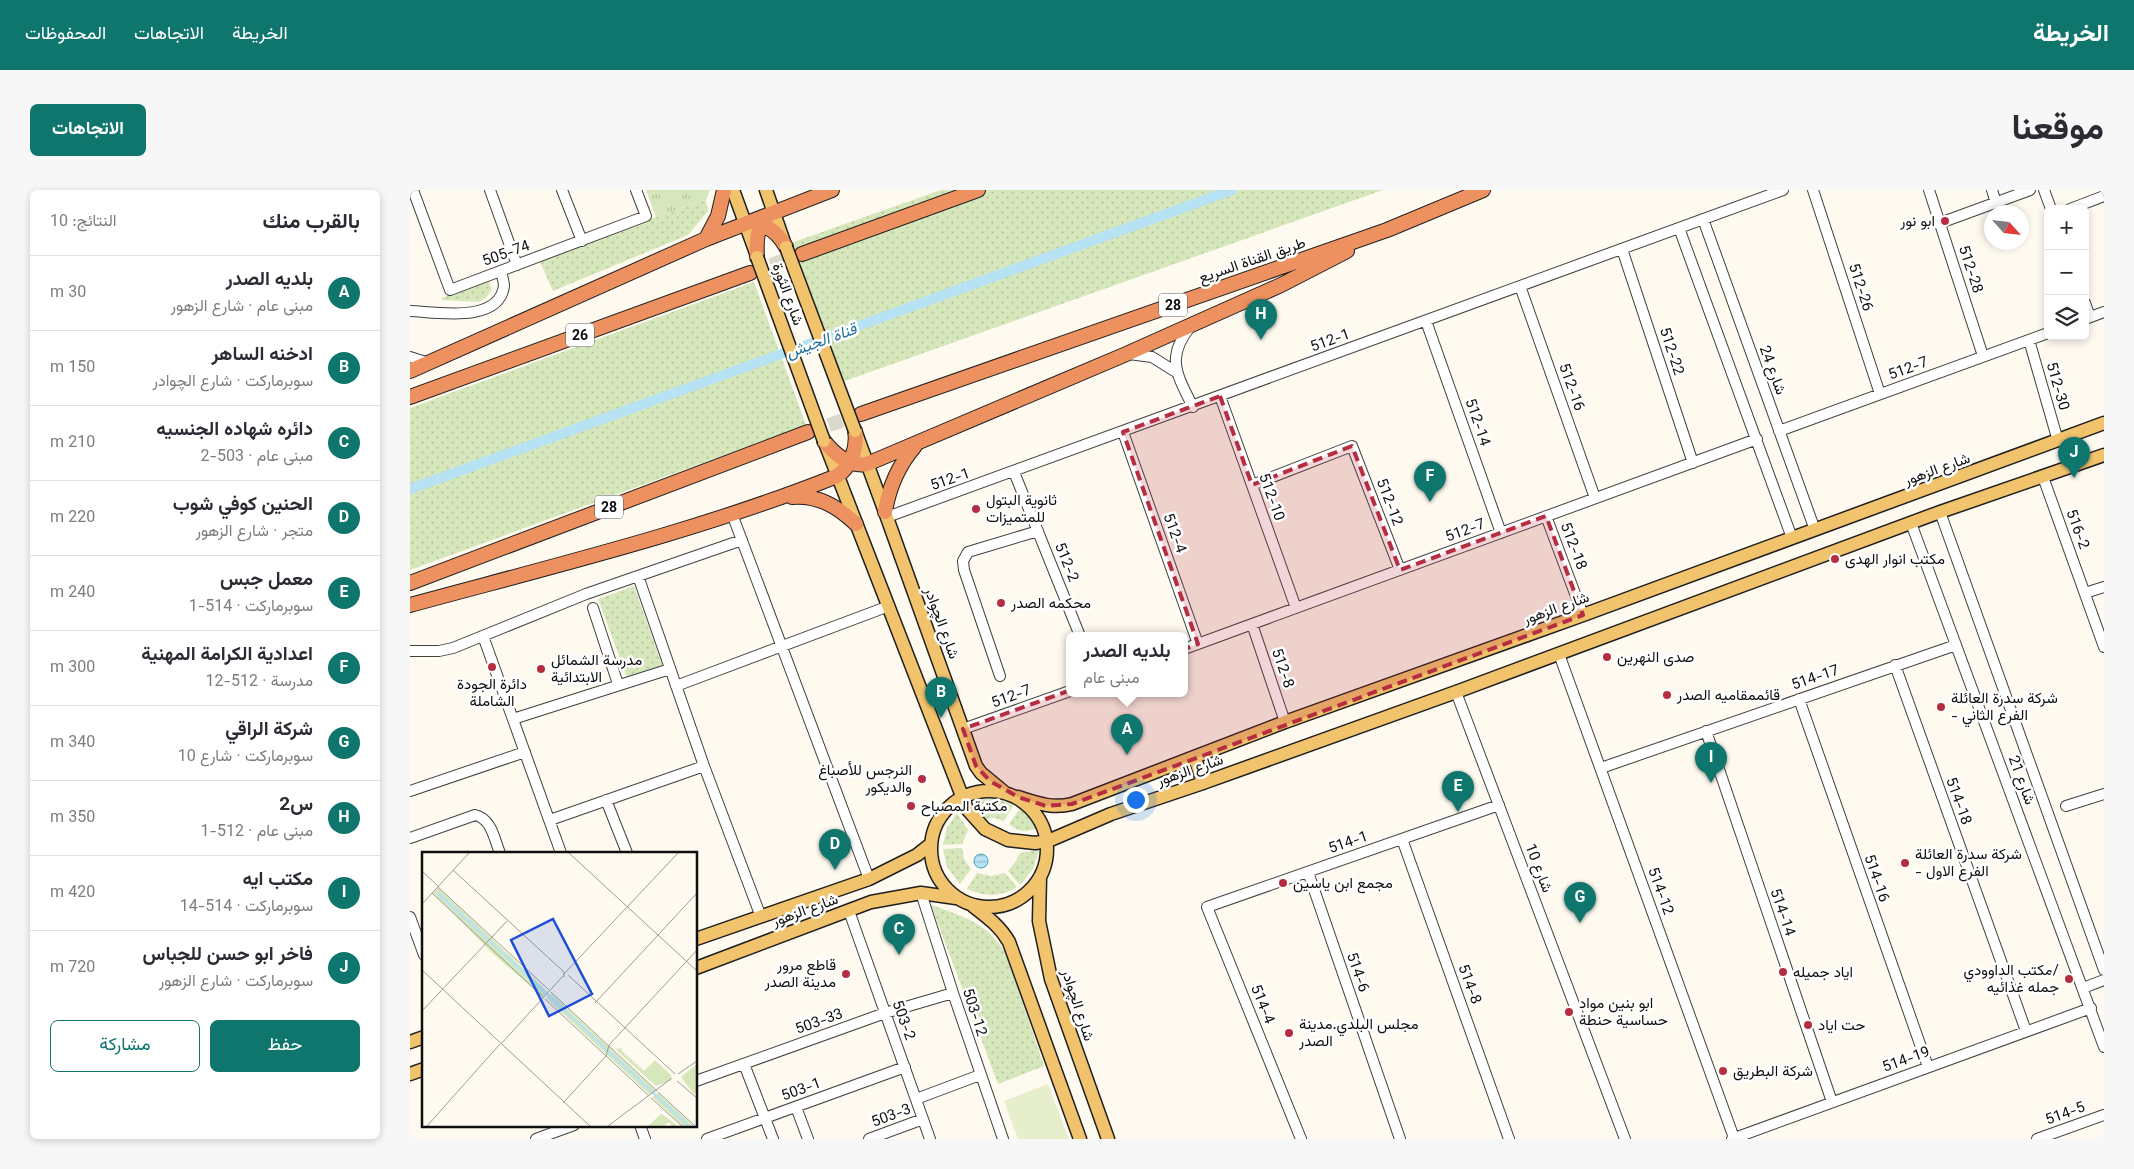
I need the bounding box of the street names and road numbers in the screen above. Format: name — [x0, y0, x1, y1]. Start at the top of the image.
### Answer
street label: طريق القناة السريع — [1196, 232, 1309, 290]
street label: 505-74 — [479, 235, 534, 274]
street label: 512-28 — [1951, 243, 1988, 296]
street label: شارع الثورة — [765, 260, 809, 329]
street label: 512-26 — [1841, 261, 1878, 314]
road number: 28 — [1159, 294, 1187, 316]
road number: 26 — [566, 324, 594, 346]
street label: 512-1 — [1307, 324, 1354, 359]
street label: 512-22 — [1652, 325, 1689, 378]
street label: شارع 24 — [1752, 343, 1791, 399]
street label: 512-7 — [1885, 352, 1932, 387]
street label: 512-16 — [1551, 360, 1590, 415]
street label: 512-30 — [2039, 360, 2074, 413]
street label: 512-14 — [1458, 396, 1496, 450]
street label: شارع الزهور — [1900, 448, 1974, 493]
street label: 512-1 — [927, 463, 973, 498]
street label: 512-10 — [1251, 470, 1290, 525]
street label: 512-12 — [1369, 475, 1408, 530]
road number: 28 — [595, 496, 623, 518]
street label: 516-2 — [2059, 506, 2094, 553]
street label: 512-4 — [1156, 510, 1192, 557]
street label: 512-7 — [1442, 514, 1489, 549]
street label: 512-18 — [1553, 519, 1592, 574]
street label: 512-2 — [1047, 539, 1084, 586]
street label: شارع الچوادر — [917, 584, 964, 663]
street label: شارع الزهور — [1519, 587, 1593, 632]
street label: 512-8 — [1264, 645, 1299, 691]
street label: 514-17 — [1789, 660, 1842, 697]
street label: 512-7 — [988, 680, 1035, 715]
street label: شارع الزهور — [1153, 749, 1227, 794]
street label: شارع 21 — [2001, 753, 2040, 809]
street label: 514-18 — [1938, 774, 1977, 829]
street label: 514-1 — [1325, 826, 1371, 861]
street label: شارع 10 — [1518, 841, 1558, 897]
street label: 514-16 — [1857, 852, 1894, 905]
street label: 514-12 — [1640, 864, 1679, 919]
street label: 514-14 — [1763, 886, 1801, 940]
street label: شارع الزهور — [768, 889, 842, 934]
street label: 514-6 — [1339, 949, 1374, 995]
street label: 514-8 — [1451, 961, 1486, 1008]
street label: شارع الچوادر — [1054, 965, 1099, 1045]
street label: 514-4 — [1243, 981, 1280, 1028]
street label: 503-12 — [955, 986, 992, 1039]
street label: 503-2 — [885, 997, 920, 1044]
street label: 503-33 — [792, 1003, 847, 1042]
street label: 514-19 — [1879, 1041, 1934, 1080]
street label: 503-1 — [778, 1073, 825, 1108]
street label: 514-5 — [2042, 1097, 2089, 1132]
street label: 503-3 — [868, 1098, 915, 1134]

